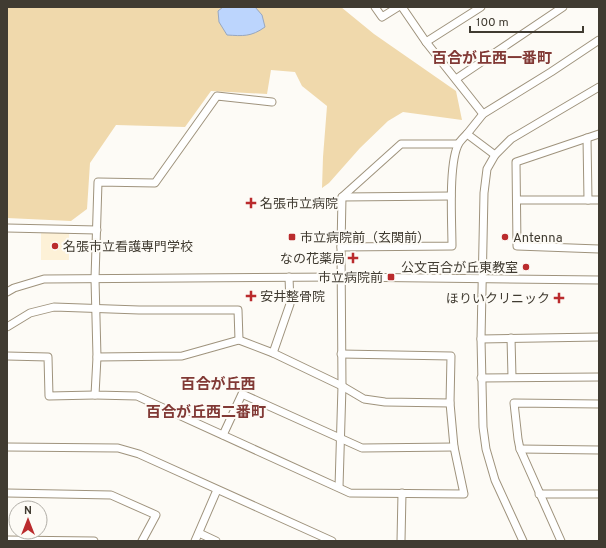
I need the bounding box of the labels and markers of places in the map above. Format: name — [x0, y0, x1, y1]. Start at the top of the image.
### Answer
place label: 名張市立病院 — [260, 196, 338, 213]
marker: 名張市立病院 — [245, 197, 257, 209]
place label: 市立病院前（玄関前） — [300, 230, 430, 247]
place label: Antenna — [513, 231, 563, 247]
marker: 市立病院前（玄関前） — [287, 232, 297, 242]
marker: Antenna — [500, 232, 510, 242]
place label: 名張市立看護専門学校 — [63, 239, 193, 256]
marker: 名張市立看護専門学校 — [50, 241, 60, 251]
place label: なの花薬局 — [280, 252, 345, 268]
marker: なの花薬局 — [348, 253, 358, 263]
place label: 公文百合が丘東教室 — [401, 260, 518, 277]
marker: 公文百合が丘東教室 — [521, 262, 531, 272]
place label: 市立病院前 — [318, 270, 383, 287]
marker: 市立病院前 — [386, 272, 396, 282]
marker: 安井整骨院 — [245, 290, 257, 302]
place label: 安井整骨院 — [260, 290, 325, 306]
place label: ほりいクリニック — [446, 292, 550, 308]
marker: ほりいクリニック — [553, 292, 565, 304]

